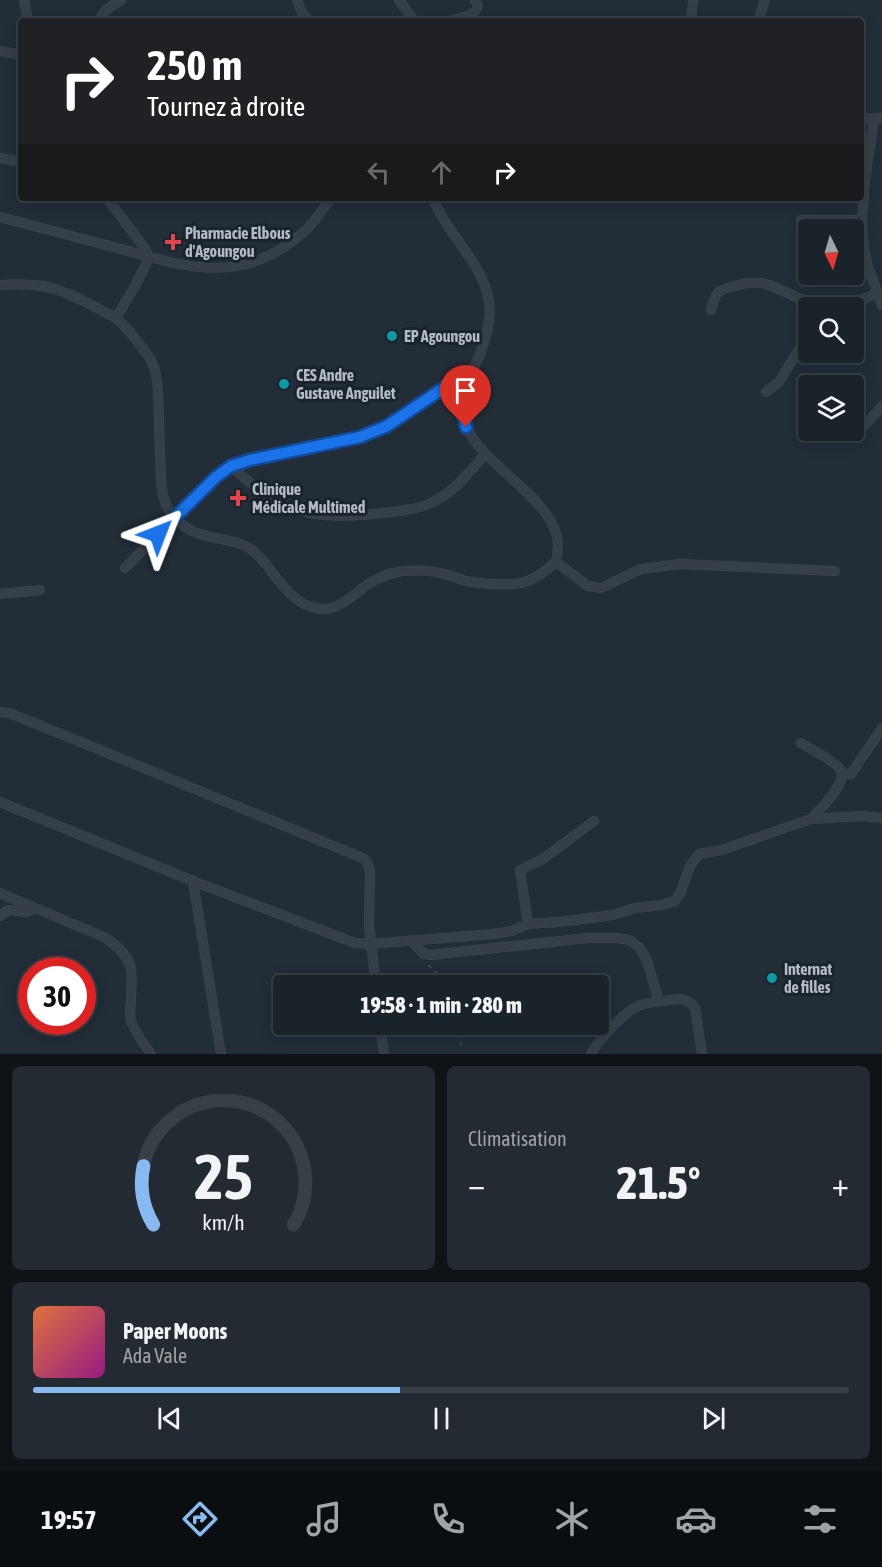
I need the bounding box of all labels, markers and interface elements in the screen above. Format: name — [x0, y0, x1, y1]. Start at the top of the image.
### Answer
text: 250 m — [147, 41, 242, 89]
icon: right — [48, 42, 126, 120]
text: Tournez à droite — [147, 91, 305, 122]
icon: left — [362, 156, 395, 189]
icon: ahead — [425, 156, 458, 189]
icon: right — [488, 156, 521, 189]
north arrow — [798, 219, 864, 285]
map controls — [798, 219, 864, 441]
place label: Pharmacie Elbous d'Agoungou — [185, 224, 291, 260]
marker: Pharmacie Elbous d'Agoungou — [166, 235, 180, 249]
button: search — [798, 297, 864, 363]
place label: EP Agoungou — [404, 327, 480, 345]
marker: EP Agoungou — [385, 329, 399, 343]
pin — [440, 365, 491, 427]
place label: CES Andre Gustave Anguilet — [296, 366, 396, 402]
icon: arrive — [449, 374, 482, 407]
button: layers — [798, 375, 864, 441]
marker: CES Andre Gustave Anguilet — [277, 377, 291, 391]
place label: Clinique Médicale Multimed — [252, 480, 366, 516]
marker: Clinique Médicale Multimed — [229, 489, 247, 507]
position arrow — [126, 502, 190, 566]
speed limit sign: 30 — [18, 957, 96, 1035]
place label: Internat de filles — [784, 960, 832, 996]
marker: Internat de filles — [765, 971, 779, 985]
text: 19:58 · 1 min · 280 m — [360, 992, 522, 1018]
text: Climatisation — [468, 1127, 567, 1150]
text: 25 — [194, 1141, 253, 1212]
text: 21.5° — [617, 1157, 700, 1209]
text: − — [468, 1165, 485, 1203]
text: + — [832, 1165, 849, 1203]
text: km/h — [202, 1210, 245, 1235]
text: Paper Moons — [123, 1318, 227, 1344]
text: Ada Vale — [123, 1344, 187, 1367]
icon: previous — [153, 1402, 186, 1435]
icon: pause — [425, 1402, 458, 1435]
icon: next — [697, 1402, 730, 1435]
icon: directions — [179, 1498, 221, 1540]
icon: music — [303, 1498, 345, 1540]
icon: phone — [427, 1498, 469, 1540]
icon: climate — [551, 1498, 593, 1540]
icon: car — [675, 1498, 717, 1540]
icon: filters — [799, 1498, 841, 1540]
text: 19:57 — [41, 1504, 97, 1535]

